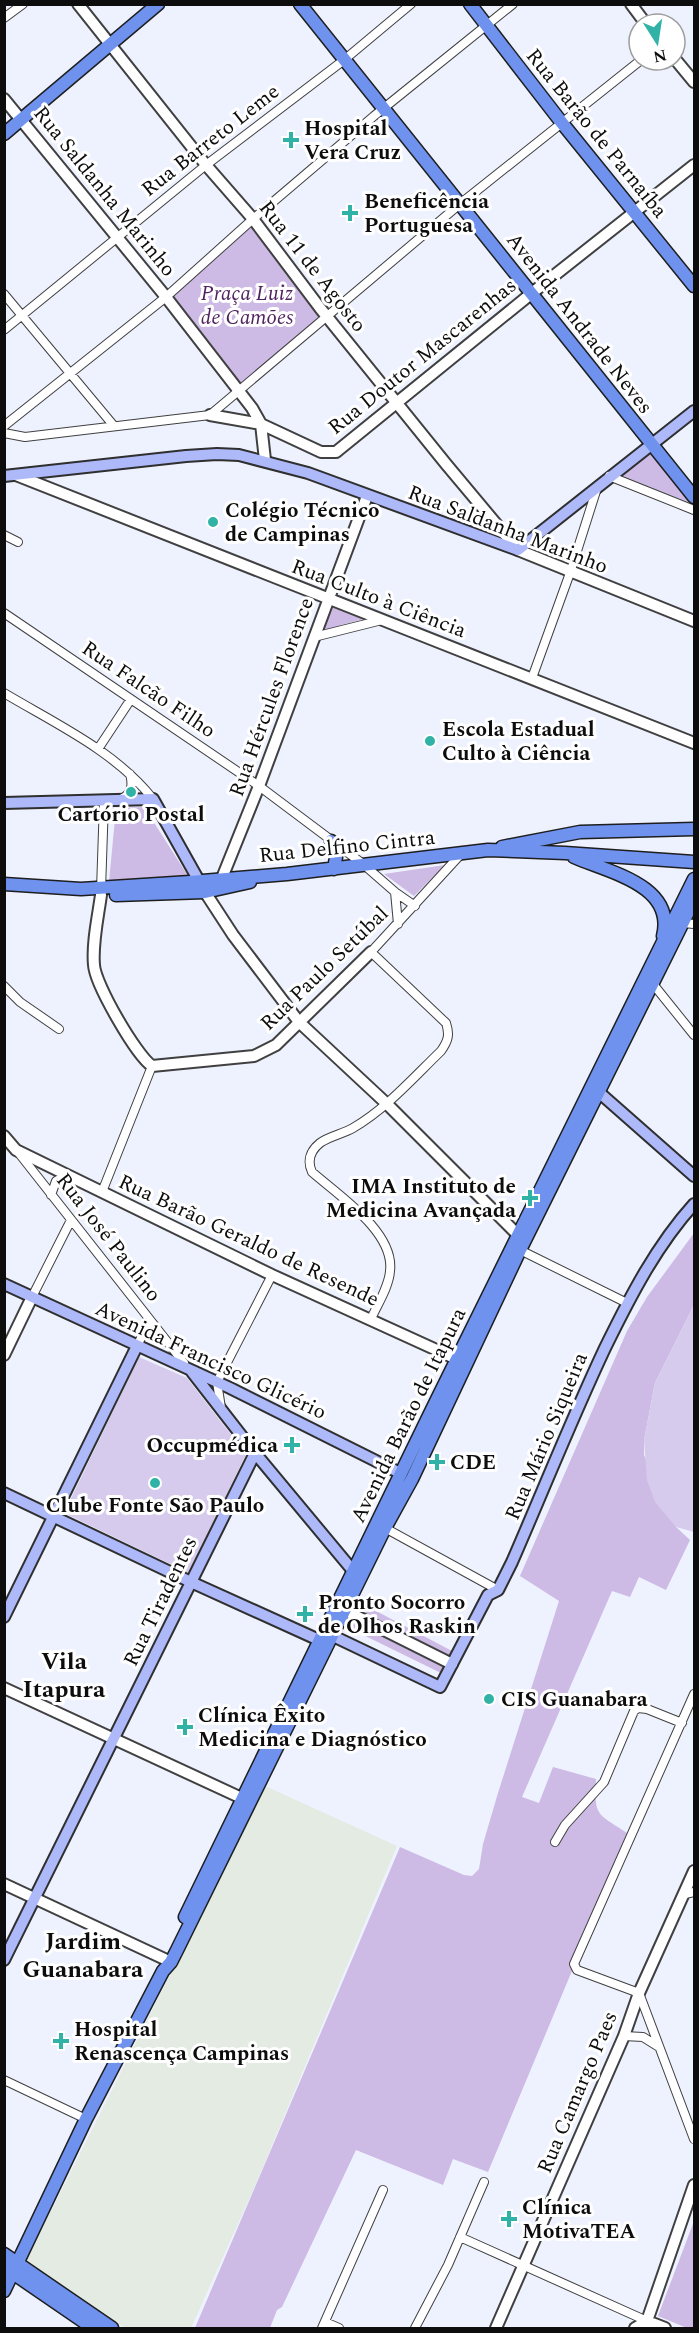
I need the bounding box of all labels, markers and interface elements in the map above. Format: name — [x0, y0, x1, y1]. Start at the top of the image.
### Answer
north arrow — [627, 12, 687, 72]
street label: Rua Barão de Parnaíba — [518, 42, 675, 226]
text: N — [651, 43, 669, 69]
street label: Rua Barreto Leme — [135, 77, 287, 205]
street label: Rua Saldanha Marinho — [25, 99, 183, 284]
place label: Hospital Vera Cruz — [304, 113, 401, 169]
marker: Hospital Vera Cruz — [282, 131, 300, 149]
place label: Beneficência Portuguesa — [364, 186, 489, 242]
street label: Rua 11 de Agosto — [250, 194, 374, 340]
marker: Beneficência Portuguesa — [341, 204, 359, 222]
street label: Avenida Andrade Neves — [498, 226, 660, 421]
street label: Rua Doutor Mascarenhas — [321, 270, 524, 443]
park label: Praça Luiz de Camões — [200, 278, 294, 334]
street label: Rua Saldanha Marinho — [403, 477, 612, 583]
place label: Colégio Técnico de Campinas — [225, 495, 380, 551]
marker: Colégio Técnico de Campinas — [206, 515, 220, 529]
street label: Rua Culto à Ciência — [287, 551, 471, 647]
street label: Rua Hércules Florence — [221, 593, 323, 802]
street label: Rua Falcão Filho — [75, 633, 222, 747]
place label: Escola Estadual Culto à Ciência — [442, 714, 595, 770]
marker: Escola Estadual Culto à Ciência — [423, 734, 437, 748]
marker: Cartório Postal — [124, 785, 138, 799]
place label: Cartório Postal — [57, 799, 205, 831]
street label: Rua Delfino Cintra — [257, 822, 437, 872]
street label: Rua Paulo Setúbal — [253, 899, 396, 1039]
street label: Rua José Paulino — [48, 1166, 169, 1309]
street label: Rua Barão Geraldo de Resende — [113, 1166, 384, 1316]
place label: IMA Instituto de Medicina Avançada — [326, 1171, 516, 1227]
marker: IMA Instituto de Medicina Avançada — [521, 1189, 539, 1207]
street label: Avenida Francisco Glicério — [90, 1293, 332, 1429]
street label: Avenida Barão de Itapura — [343, 1302, 475, 1529]
street label: Rua Mário Siqueira — [497, 1347, 597, 1525]
place label: Occupmédica — [147, 1430, 278, 1462]
marker: Occupmédica — [283, 1436, 301, 1454]
place label: CDE — [450, 1447, 496, 1479]
marker: CDE — [428, 1453, 446, 1471]
marker: Clube Fonte São Paulo — [148, 1476, 162, 1490]
place label: Clube Fonte São Paulo — [46, 1490, 264, 1522]
street label: Rua Tiradentes — [115, 1531, 206, 1672]
place label: Pronto Socorro de Olhos Raskin — [318, 1587, 476, 1643]
marker: Pronto Socorro de Olhos Raskin — [296, 1605, 314, 1623]
district label: Vila Itapura — [23, 1644, 106, 1708]
place label: CIS Guanabara — [501, 1684, 648, 1716]
marker: CIS Guanabara — [482, 1692, 496, 1706]
place label: Clínica Êxito Medicina e Diagnóstico — [198, 1700, 427, 1756]
marker: Clínica Êxito Medicina e Diagnóstico — [176, 1718, 194, 1736]
district label: Jardim Guanabara — [23, 1924, 144, 1988]
street label: Rua Camargo Paes — [529, 2006, 627, 2179]
place label: Hospital Renascença Campinas — [74, 2014, 289, 2070]
marker: Hospital Renascença Campinas — [52, 2032, 70, 2050]
place label: Clínica MotivaTEA — [522, 2192, 636, 2248]
marker: Clínica MotivaTEA — [500, 2210, 518, 2228]

